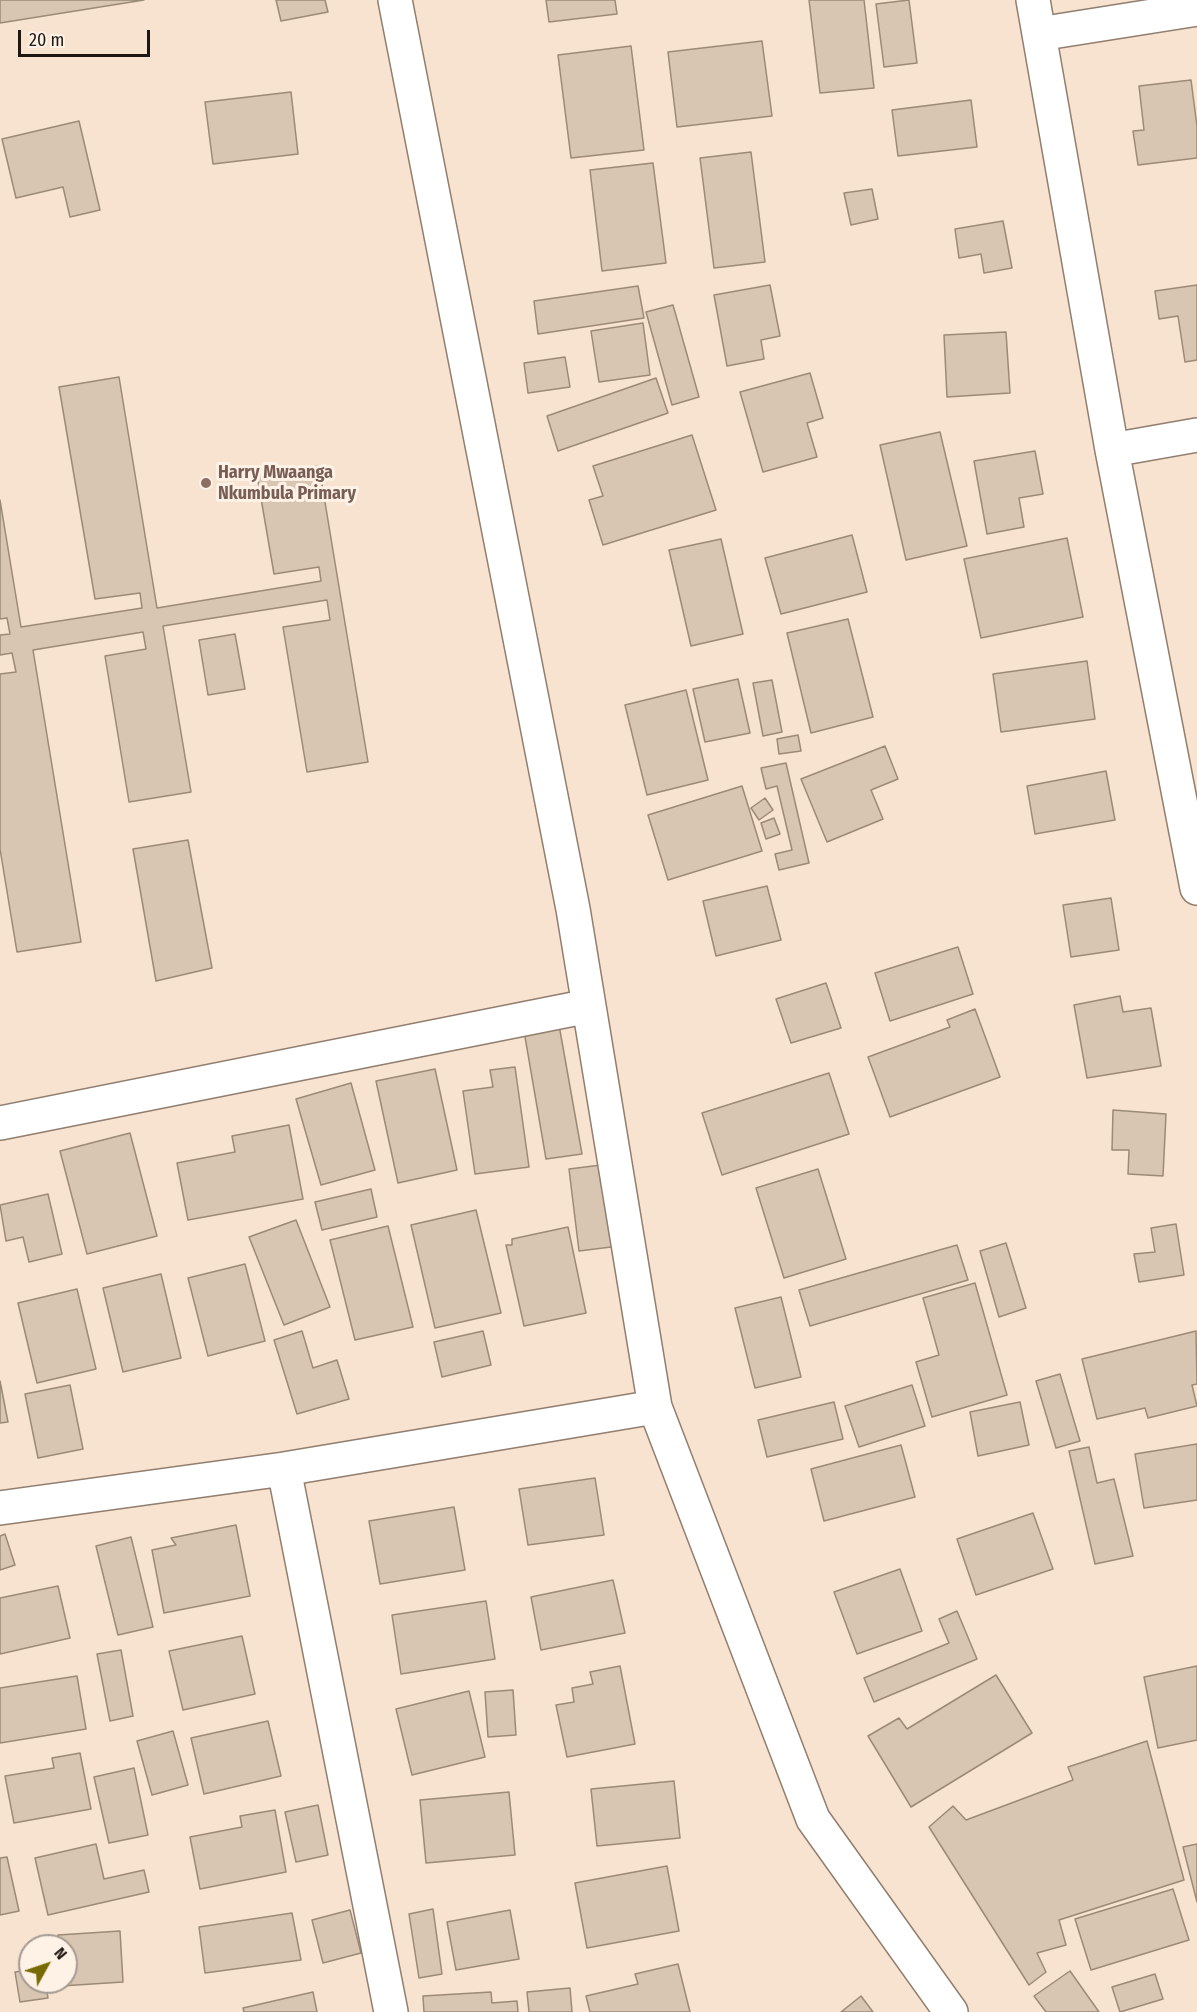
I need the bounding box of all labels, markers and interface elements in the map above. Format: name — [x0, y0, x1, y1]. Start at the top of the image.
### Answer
scale bar — [21, 18, 153, 56]
text: 20 m — [29, 29, 64, 51]
place label: Harry Mwaanga Nkumbula Primary — [218, 462, 356, 504]
marker: Harry Mwaanga Nkumbula Primary — [199, 476, 213, 490]
north arrow — [18, 1934, 78, 1994]
text: N — [50, 1944, 71, 1963]

